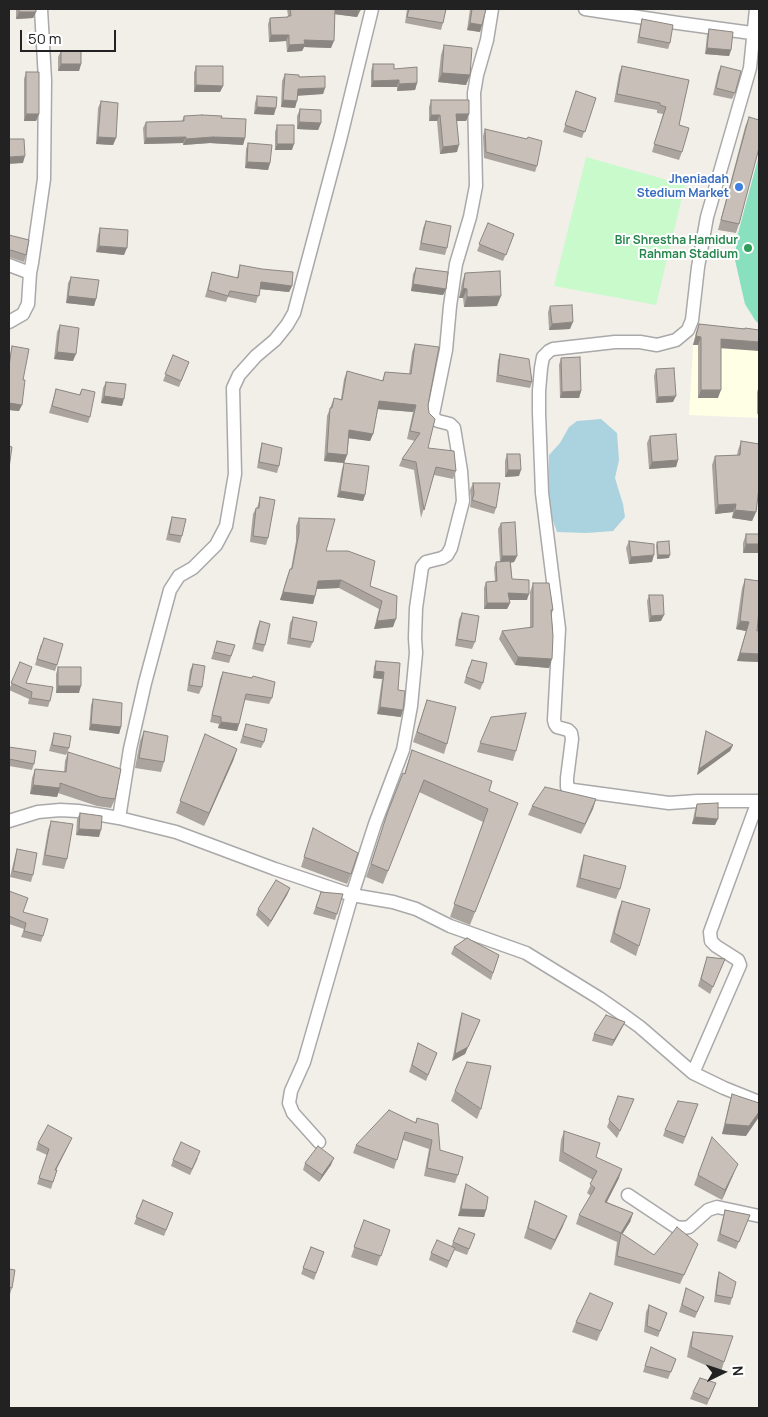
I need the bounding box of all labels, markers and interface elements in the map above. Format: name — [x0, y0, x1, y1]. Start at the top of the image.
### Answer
scale bar — [22, 20, 119, 52]
text: 50 m — [28, 28, 62, 49]
place label: Jheniadah Stedium Market — [637, 173, 729, 201]
marker: Jheniadah Stedium Market — [733, 181, 745, 193]
place label: Bir Shrestha Hamidur Rahman Stadium — [615, 234, 738, 262]
marker: Bir Shrestha Hamidur Rahman Stadium — [742, 242, 754, 254]
north arrow — [698, 1347, 748, 1397]
text: N — [729, 1365, 748, 1377]

